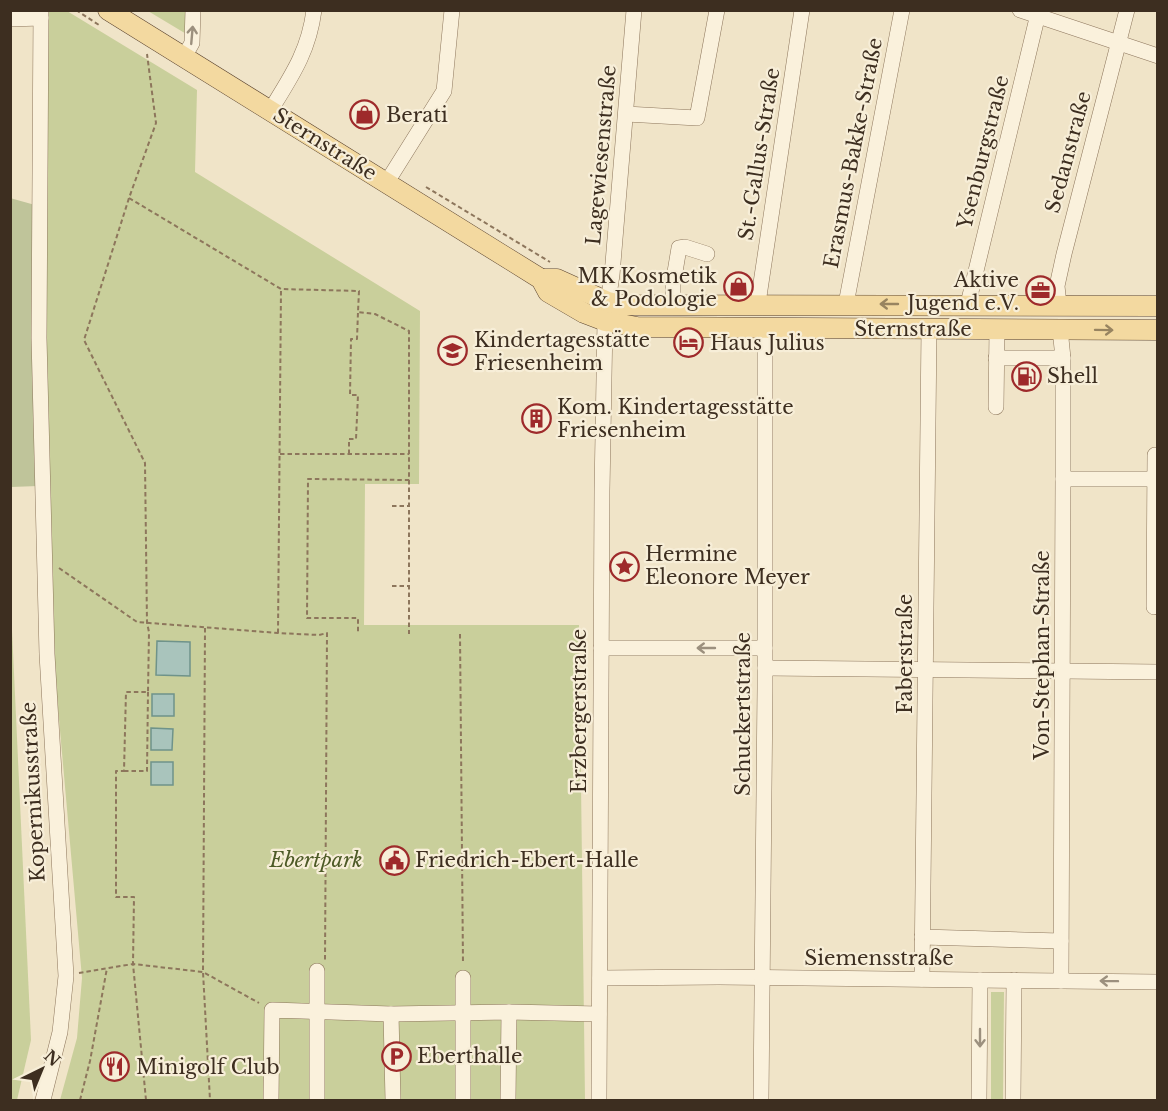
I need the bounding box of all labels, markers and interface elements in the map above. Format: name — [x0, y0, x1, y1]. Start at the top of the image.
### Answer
one-way arrow — [187, 26, 198, 45]
street label: Erasmus-Bakke-Straße — [819, 36, 887, 270]
street label: Lagewiesenstraße — [581, 64, 621, 246]
street label: St.-Gallus-Straße — [734, 66, 784, 242]
street label: Ysenburgstraße — [952, 73, 1014, 232]
street label: Sedanstraße — [1040, 88, 1096, 216]
shop icon: Berati — [349, 99, 381, 131]
street label: Sternstraße — [269, 103, 381, 185]
place label: Berati — [386, 103, 448, 127]
place label: MK Kosmetik & Podologie — [578, 264, 718, 311]
place label: Aktive Jugend e.V. — [904, 268, 1019, 315]
shop icon: MK Kosmetik & Podologie — [722, 271, 754, 303]
office icon: Aktive Jugend e.V. — [1024, 275, 1056, 307]
one-way arrow — [880, 298, 900, 310]
street label: Sternstraße — [854, 317, 972, 341]
one-way arrow — [1094, 324, 1114, 335]
hotel icon: Haus Julius — [673, 327, 705, 359]
place label: Kindertagesstätte Friesenheim — [474, 328, 650, 375]
place label: Haus Julius — [710, 331, 824, 355]
school or university icon: Kindertagesstätte Friesenheim — [437, 335, 469, 367]
fuel station icon: Shell — [1010, 360, 1042, 392]
place label: Shell — [1047, 364, 1098, 388]
place label: Kom. Kindertagesstätte Friesenheim — [557, 395, 794, 442]
building icon: Kom. Kindertagesstätte Friesenheim — [520, 403, 552, 435]
place label: Hermine Eleonore Meyer — [645, 542, 810, 589]
place icon: Hermine Eleonore Meyer — [608, 550, 640, 582]
street label: Von-Stephan-Straße — [1030, 550, 1054, 761]
street label: Faberstraße — [893, 594, 917, 714]
street label: Erzbergerstraße — [567, 629, 591, 793]
street label: Schuckertstraße — [731, 632, 755, 796]
one-way arrow — [697, 642, 717, 654]
street label: Kopernikusstraße — [16, 701, 50, 883]
public building icon: Friedrich-Ebert-Halle — [378, 844, 410, 876]
park label: Ebertpark — [269, 848, 363, 872]
place label: Friedrich-Ebert-Halle — [415, 848, 639, 872]
street label: Siemensstraße — [804, 946, 954, 970]
one-way arrow — [1100, 975, 1120, 987]
one-way arrow — [974, 1028, 986, 1048]
north arrow — [12, 1039, 72, 1099]
parking icon: Eberthalle — [380, 1040, 412, 1072]
place label: Eberthalle — [417, 1044, 522, 1068]
text: N — [40, 1046, 65, 1070]
restaurant icon: Minigolf Club — [99, 1051, 131, 1083]
place label: Minigolf Club — [136, 1055, 280, 1079]

